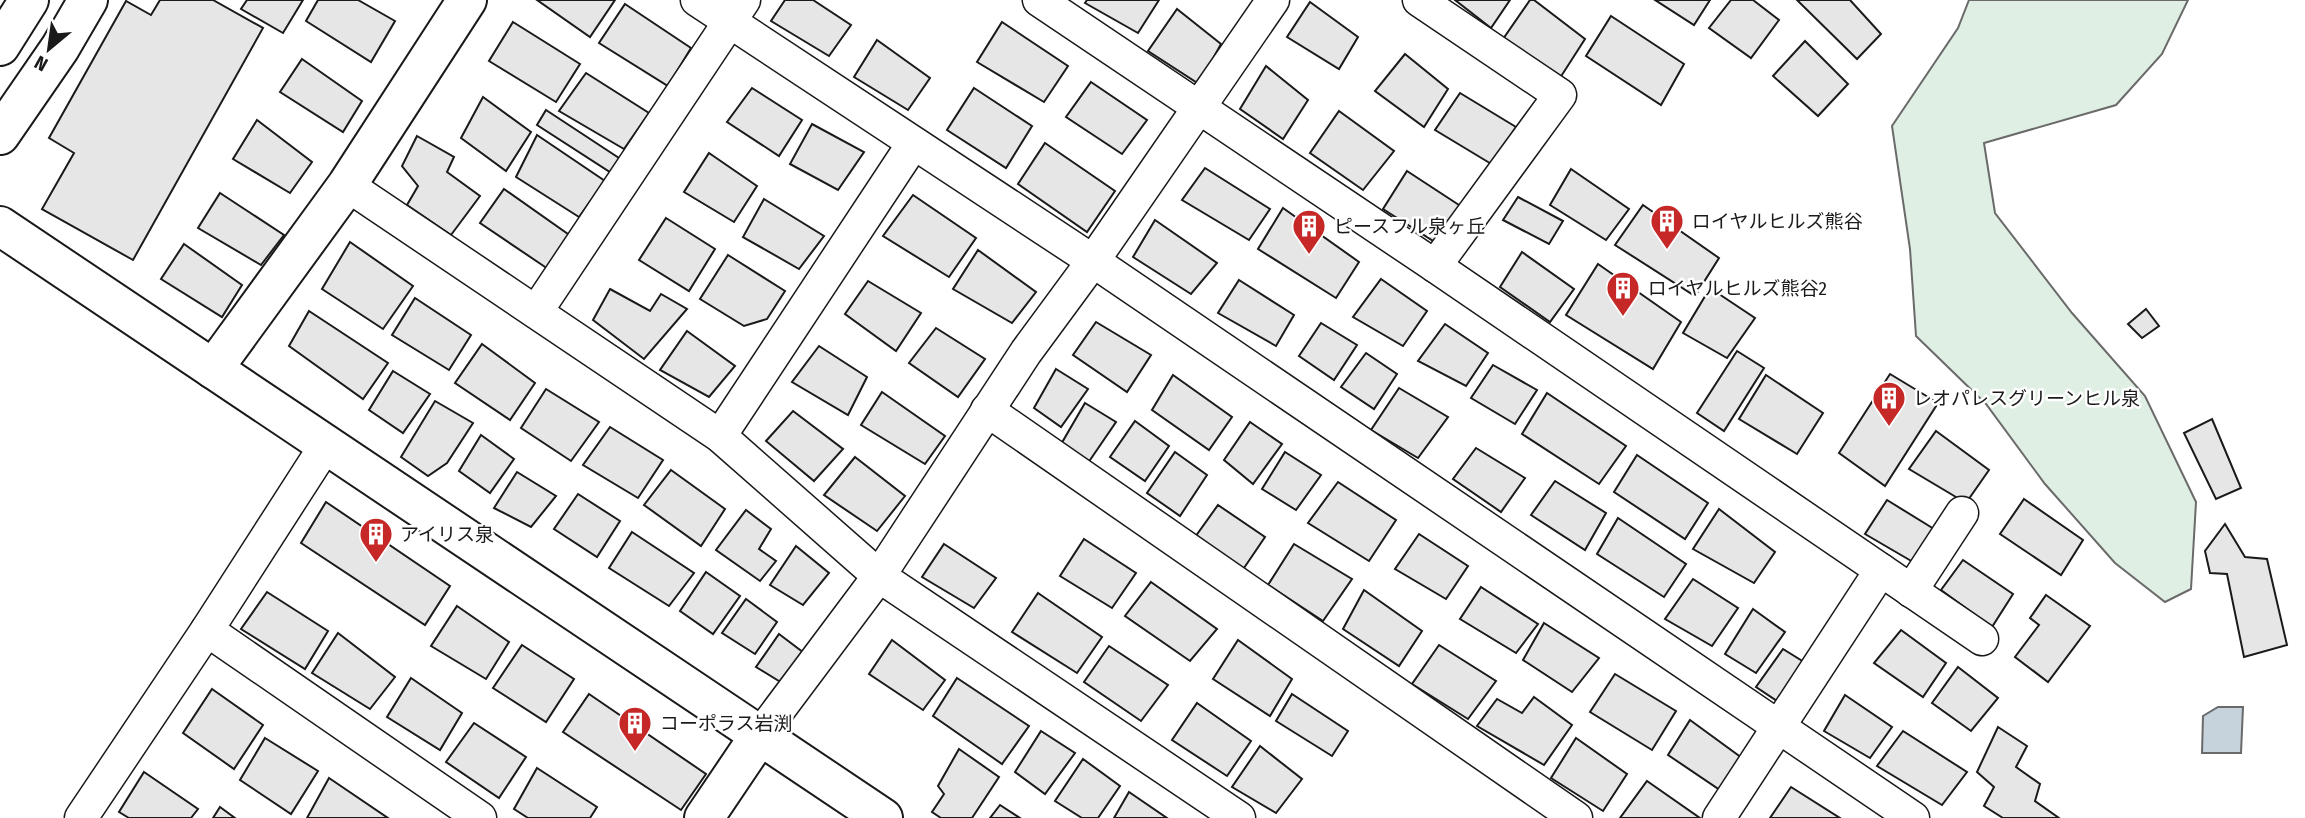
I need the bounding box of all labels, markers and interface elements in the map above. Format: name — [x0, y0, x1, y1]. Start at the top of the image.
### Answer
north arrow — [14, 14, 84, 84]
text: N — [30, 51, 52, 76]
building icon: ロイヤルヒルズ熊谷 — [1648, 202, 1686, 251]
building icon: ピースフル泉ヶ丘 — [1290, 207, 1328, 256]
place label: ロイヤルヒルズ熊谷 — [1692, 210, 1862, 233]
place label: ピースフル泉ヶ丘 — [1334, 215, 1485, 238]
building icon: ロイヤルヒルズ熊谷2 — [1604, 269, 1642, 318]
place label: ロイヤルヒルズ熊谷2 — [1648, 277, 1827, 300]
building icon: レオパレスグリーンヒル泉 — [1870, 379, 1908, 428]
place label: レオパレスグリーンヒル泉 — [1913, 387, 2140, 410]
building icon: アイリス泉 — [357, 515, 395, 564]
place label: アイリス泉 — [400, 523, 494, 546]
building icon: コーポラス岩渕 — [616, 704, 654, 753]
place label: コーポラス岩渕 — [660, 712, 793, 735]

